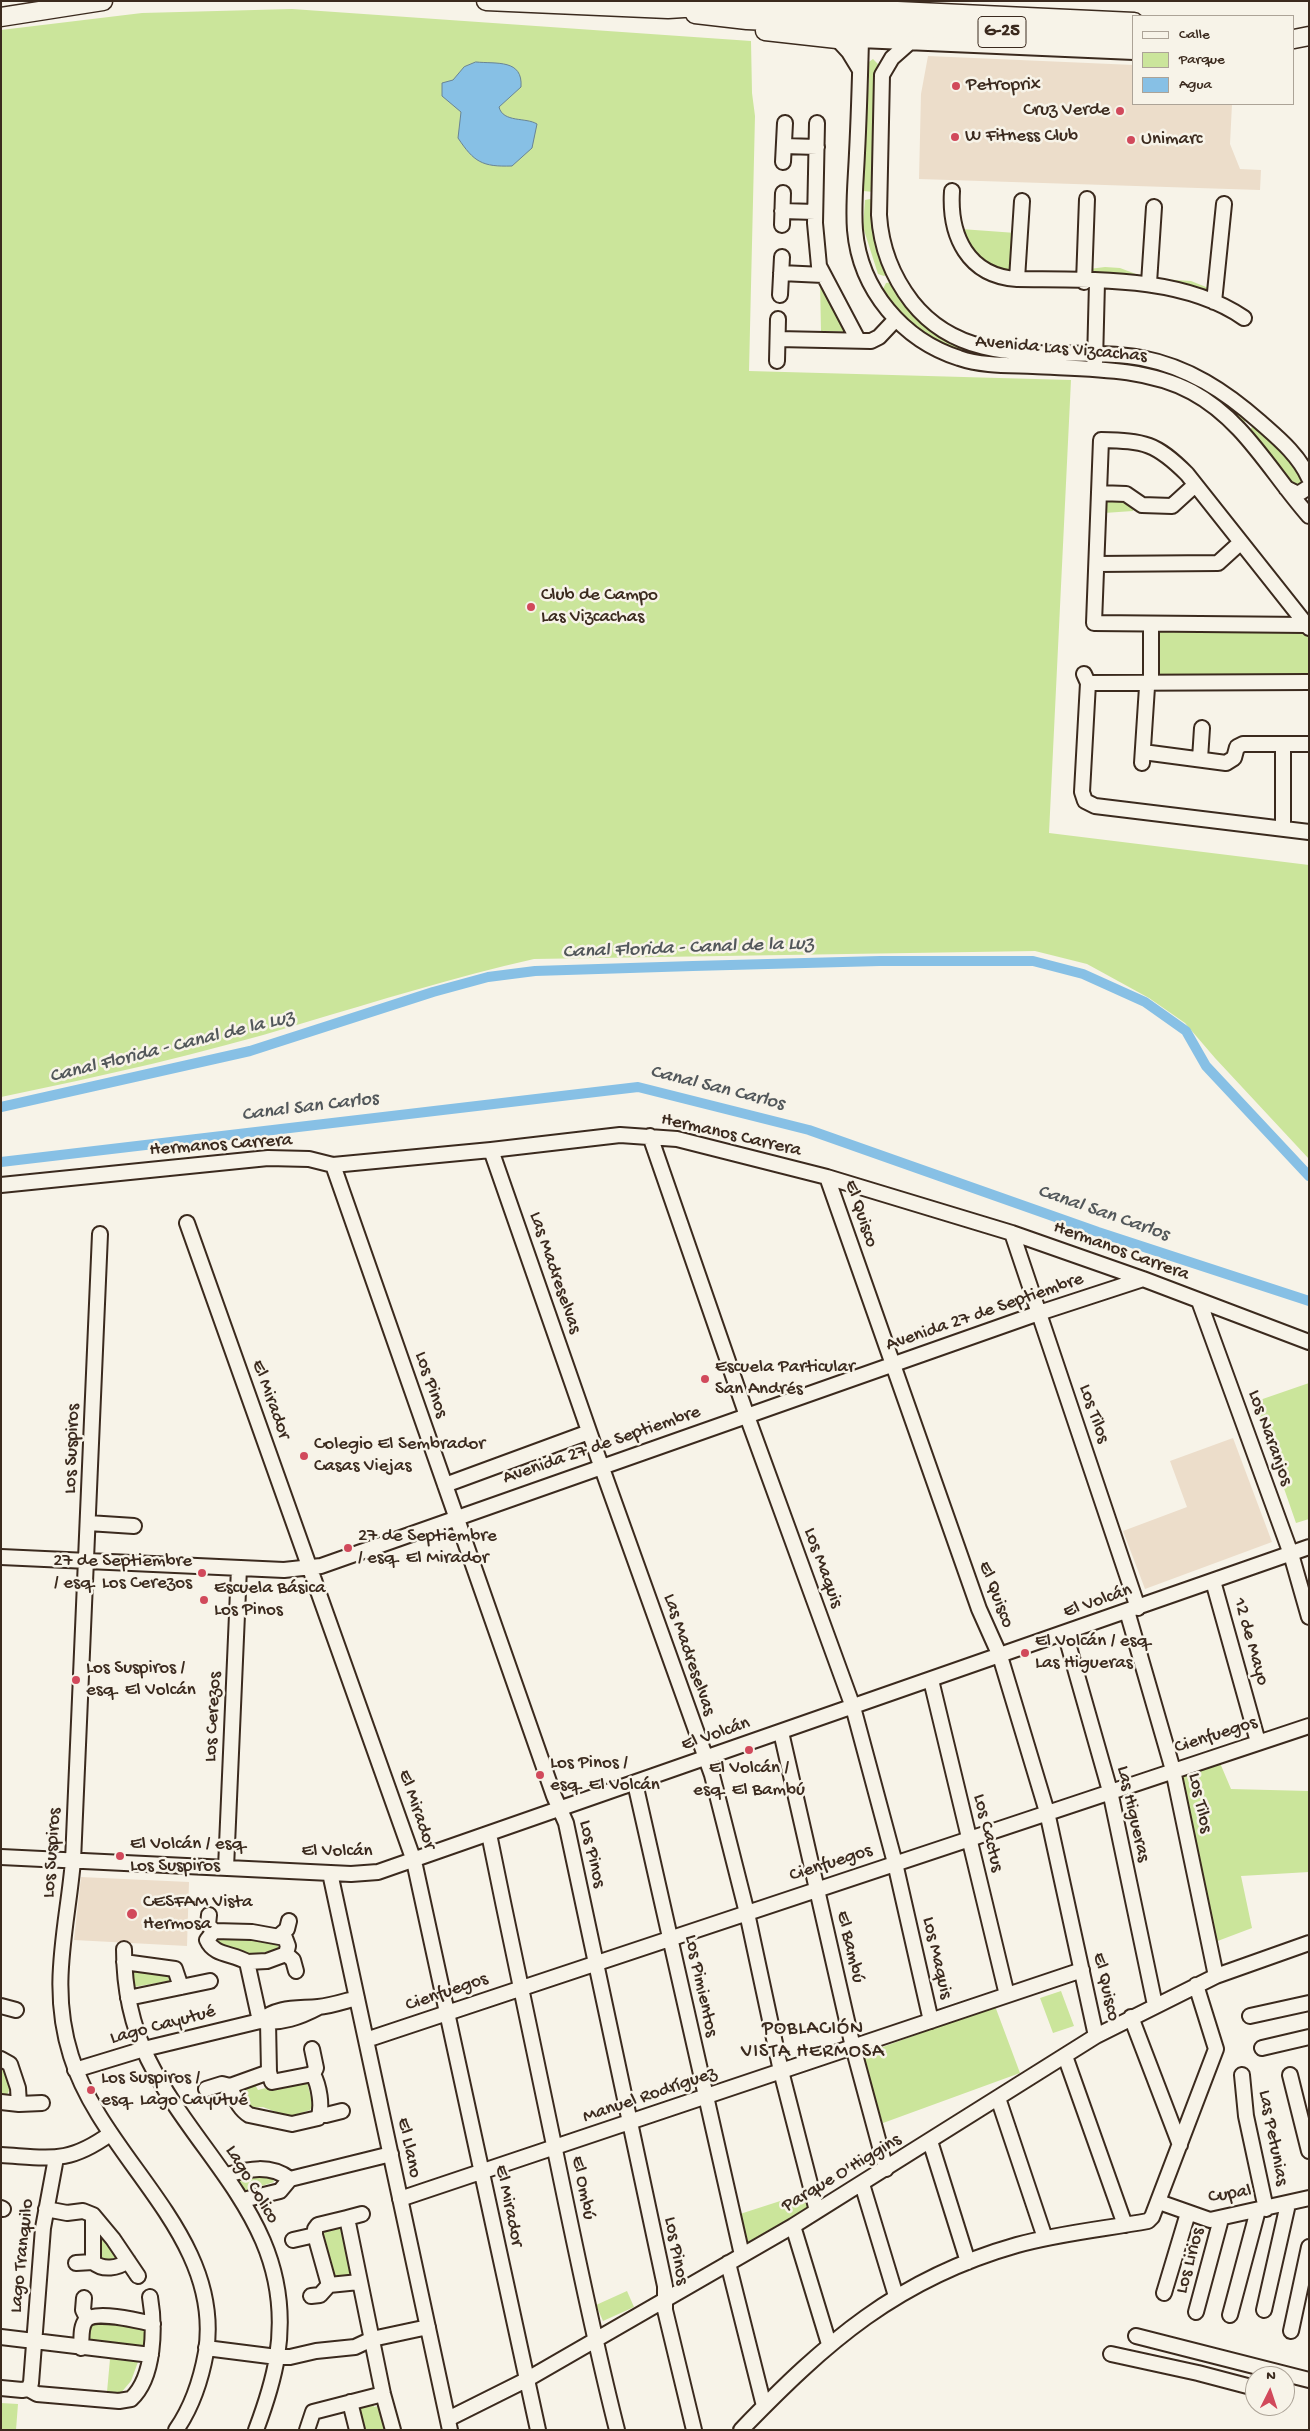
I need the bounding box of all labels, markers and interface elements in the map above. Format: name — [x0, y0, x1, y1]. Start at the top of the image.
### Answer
legend — [1132, 15, 1295, 105]
road number: G-25 — [978, 16, 1026, 48]
text: Calle — [1179, 26, 1210, 44]
text: Parque — [1179, 51, 1225, 69]
place label: Petroprix — [966, 75, 1041, 97]
text: Agua — [1179, 76, 1212, 94]
marker: Petroprix — [950, 80, 962, 92]
place label: Cruz Verde — [1023, 100, 1110, 122]
marker: Cruz Verde — [1114, 105, 1126, 117]
place label: W Fitness Club — [965, 126, 1078, 148]
place label: Unimarc — [1141, 129, 1202, 151]
marker: W Fitness Club — [949, 131, 961, 143]
marker: Unimarc — [1125, 134, 1137, 146]
street label: Avenida Las Vizcachas — [974, 331, 1148, 369]
place label: Club de Campo Las Vizcachas — [541, 585, 658, 629]
marker: Club de Campo Las Vizcachas — [525, 601, 537, 613]
water label: Canal Florida - Canal de la Luz — [562, 933, 814, 965]
water label: Canal Florida - Canal de la Luz — [47, 1006, 297, 1090]
water label: Canal San Carlos — [647, 1061, 787, 1117]
water label: Canal San Carlos — [240, 1088, 380, 1128]
street label: Hermanos Carrera — [659, 1109, 803, 1163]
street label: Hermanos Carrera — [149, 1130, 293, 1162]
street label: El Quisco — [838, 1177, 882, 1251]
water label: Canal San Carlos — [1034, 1180, 1172, 1248]
street label: Las Madreselvas — [522, 1209, 586, 1337]
street label: Hermanos Carrera — [1050, 1217, 1192, 1287]
street label: Avenida 27 de Septiembre — [883, 1268, 1087, 1358]
street label: Los Pinos — [408, 1349, 452, 1421]
street label: El Mirador — [245, 1357, 295, 1443]
place label: Escuela Particular San Andrés — [715, 1357, 855, 1401]
marker: Escuela Particular San Andrés — [699, 1373, 711, 1385]
street label: Los Tilos — [1072, 1382, 1114, 1446]
street label: Los Naranjos — [1241, 1387, 1297, 1489]
street label: Avenida 27 de Septiembre — [500, 1401, 704, 1491]
street label: Los Suspiros — [60, 1404, 86, 1494]
place label: Colegio El Sembrador Casas Viejas — [314, 1434, 485, 1478]
marker: Colegio El Sembrador Casas Viejas — [298, 1450, 310, 1462]
street label: Los Maquis — [797, 1525, 847, 1611]
place label: 27 de Septiembre / esq. El Mirador — [358, 1526, 497, 1570]
marker: 27 de Septiembre / esq. El Mirador — [342, 1542, 354, 1554]
place label: 27 de Septiembre / esq. Los Cerezos — [53, 1551, 192, 1595]
street label: El Quisco — [972, 1558, 1018, 1632]
marker: 27 de Septiembre / esq. Los Cerezos — [196, 1567, 208, 1579]
place label: Escuela Básica Los Pinos — [214, 1578, 326, 1622]
street label: El Volcán — [1061, 1580, 1135, 1624]
street label: Las Madreselvas — [656, 1591, 720, 1719]
marker: Escuela Básica Los Pinos — [198, 1594, 210, 1606]
street label: 12 de Mayo — [1227, 1596, 1273, 1688]
place label: El Volcán / esq. Las Higueras — [1035, 1631, 1154, 1675]
marker: El Volcán / esq. Las Higueras — [1019, 1647, 1031, 1659]
place label: Los Suspiros / esq. El Volcán — [86, 1658, 196, 1702]
street label: Los Cerezos — [200, 1671, 228, 1763]
marker: Los Suspiros / esq. El Volcán — [70, 1674, 82, 1686]
street label: Cienfuegos — [1172, 1712, 1260, 1760]
street label: El Volcán — [679, 1713, 753, 1757]
marker: El Volcán / esq. El Bambú — [743, 1744, 755, 1756]
place label: Los Pinos / esq. El Volcán — [550, 1753, 660, 1797]
place label: El Volcán / esq. El Bambú — [693, 1758, 805, 1802]
street label: Las Higueras — [1110, 1764, 1154, 1864]
street label: El Mirador — [392, 1767, 440, 1853]
marker: Los Pinos / esq. El Volcán — [534, 1769, 546, 1781]
street label: Los Tilos — [1182, 1771, 1216, 1835]
street label: Los Cactus — [966, 1792, 1008, 1874]
street label: Los Suspiros — [38, 1807, 68, 1899]
street label: Los Pinos — [572, 1818, 610, 1890]
place label: El Volcán / esq. Los Suspiros — [130, 1834, 249, 1878]
street label: Cienfuegos — [787, 1840, 875, 1888]
street label: El Volcán — [301, 1841, 373, 1863]
marker: El Volcán / esq. Los Suspiros — [114, 1850, 126, 1862]
place label: CESFAM Vista Hermosa — [143, 1892, 253, 1936]
marker: CESFAM Vista Hermosa — [125, 1907, 139, 1921]
street label: El Bambú — [830, 1909, 868, 1985]
street label: Los Maquis — [916, 1915, 956, 2001]
street label: Los Pimientos — [678, 1933, 722, 2039]
street label: El Quisco — [1086, 1951, 1124, 2023]
street label: Cienfuegos — [403, 1968, 491, 2018]
street label: Lago Cayutué — [108, 2001, 218, 2051]
district label: POBLACIÓN VISTA HERMOSA — [739, 2018, 887, 2065]
street label: Manuel Rodríguez — [580, 2062, 720, 2130]
place label: Los Suspiros / esq. Lago Cayutué — [101, 2068, 248, 2112]
marker: Los Suspiros / esq. Lago Cayutué — [85, 2084, 97, 2096]
street label: Las Petunias — [1252, 2088, 1292, 2188]
street label: El Llano — [390, 2116, 426, 2180]
street label: Parque O'Higgins — [778, 2129, 906, 2219]
street label: Lago Colico — [219, 2142, 283, 2228]
street label: El Ombú — [565, 2154, 599, 2222]
street label: El Mirador — [488, 2163, 528, 2249]
street label: Cupal — [1207, 2180, 1253, 2210]
street label: Lago Tranquilo — [6, 2198, 40, 2314]
street label: Los Pinos — [657, 2215, 693, 2287]
street label: Los Lirios — [1171, 2226, 1211, 2296]
north arrow — [1245, 2366, 1295, 2416]
text: N — [1266, 2368, 1276, 2385]

